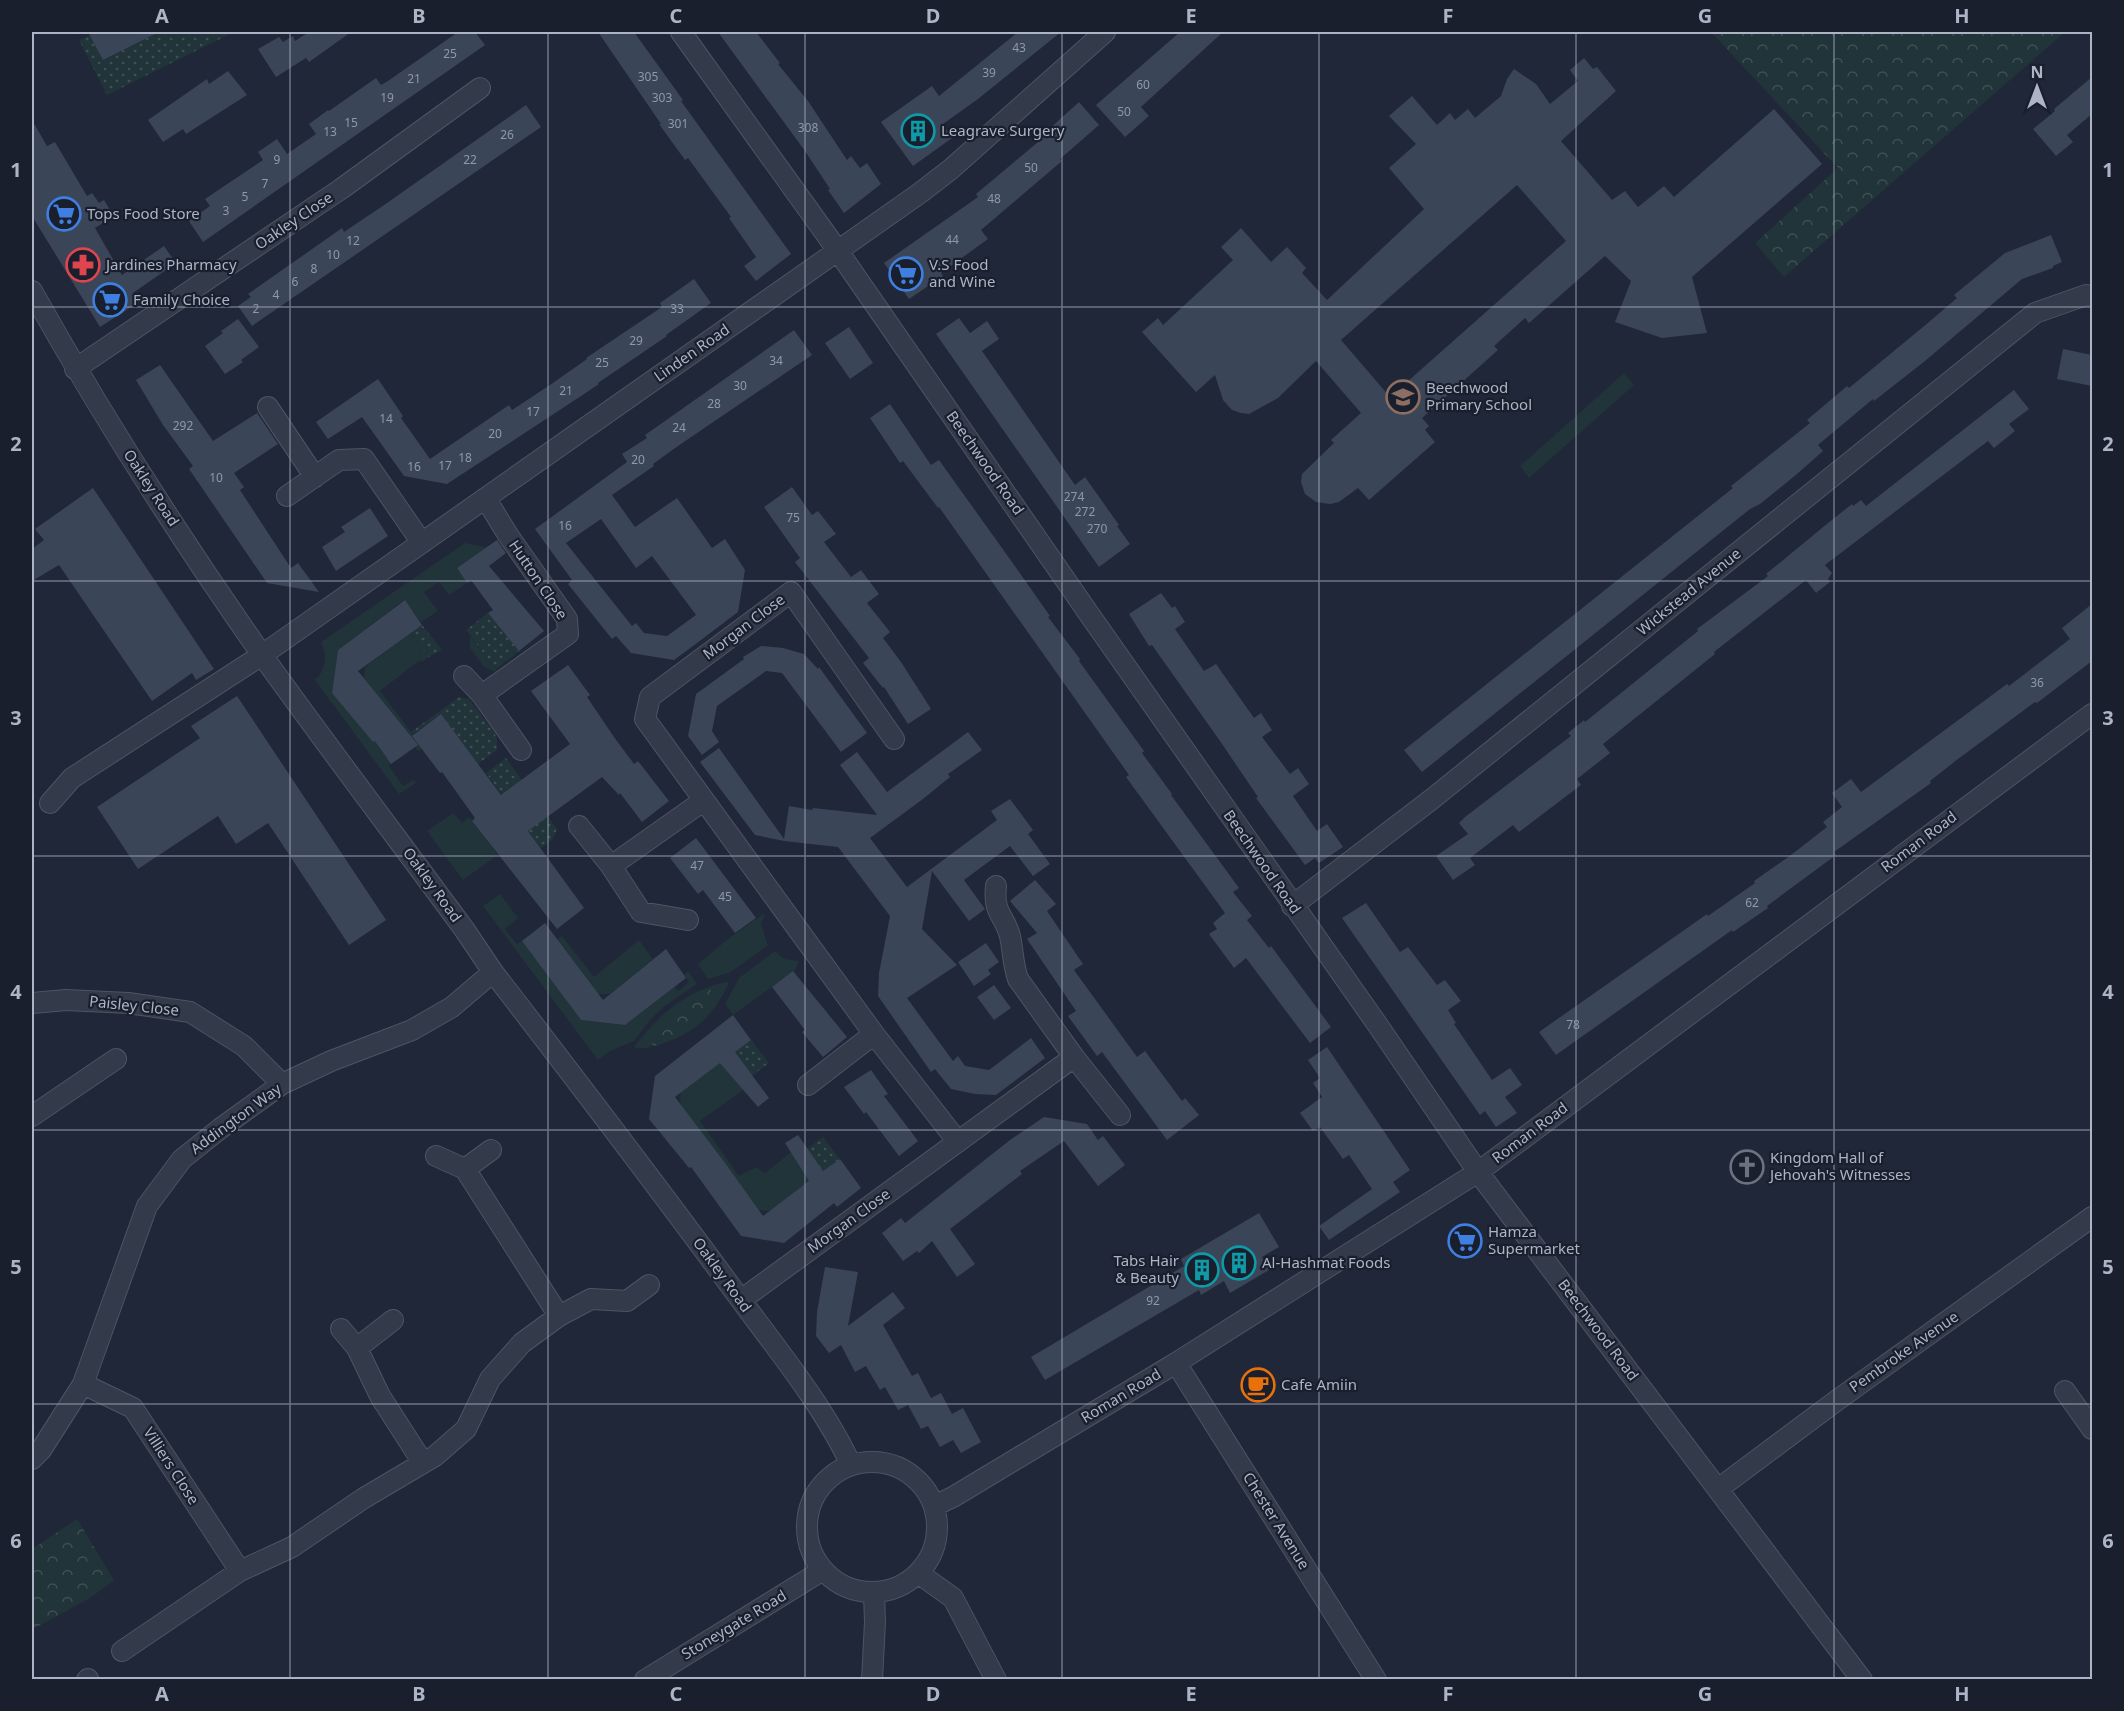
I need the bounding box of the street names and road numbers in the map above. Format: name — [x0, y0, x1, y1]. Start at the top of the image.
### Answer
street label: Oakley Close — [251, 187, 336, 254]
street label: Linden Road — [650, 319, 733, 386]
street label: Beechwood Road — [943, 407, 1029, 518]
street label: Oakley Road — [120, 445, 184, 530]
street label: Hutton Close — [505, 536, 573, 623]
street label: Wickstead Avenue — [1632, 543, 1745, 639]
street label: Morgan Close — [698, 589, 788, 664]
street label: Beechwood Road — [1220, 806, 1306, 917]
street label: Roman Road — [1876, 806, 1960, 876]
street label: Oakley Road — [399, 843, 467, 926]
street label: Paisley Close — [88, 990, 180, 1020]
street label: Addington Way — [186, 1078, 285, 1158]
street label: Roman Road — [1487, 1097, 1571, 1167]
street label: Morgan Close — [803, 1183, 894, 1257]
street label: Oakley Road — [689, 1233, 757, 1316]
street label: Beechwood Road — [1554, 1275, 1644, 1384]
street label: Pembroke Avenue — [1845, 1306, 1962, 1396]
street label: Roman Road — [1077, 1363, 1164, 1427]
street label: Villiers Close — [139, 1423, 204, 1508]
street label: Chester Avenue — [1239, 1468, 1315, 1573]
street label: Stoneygate Road — [677, 1585, 790, 1663]

